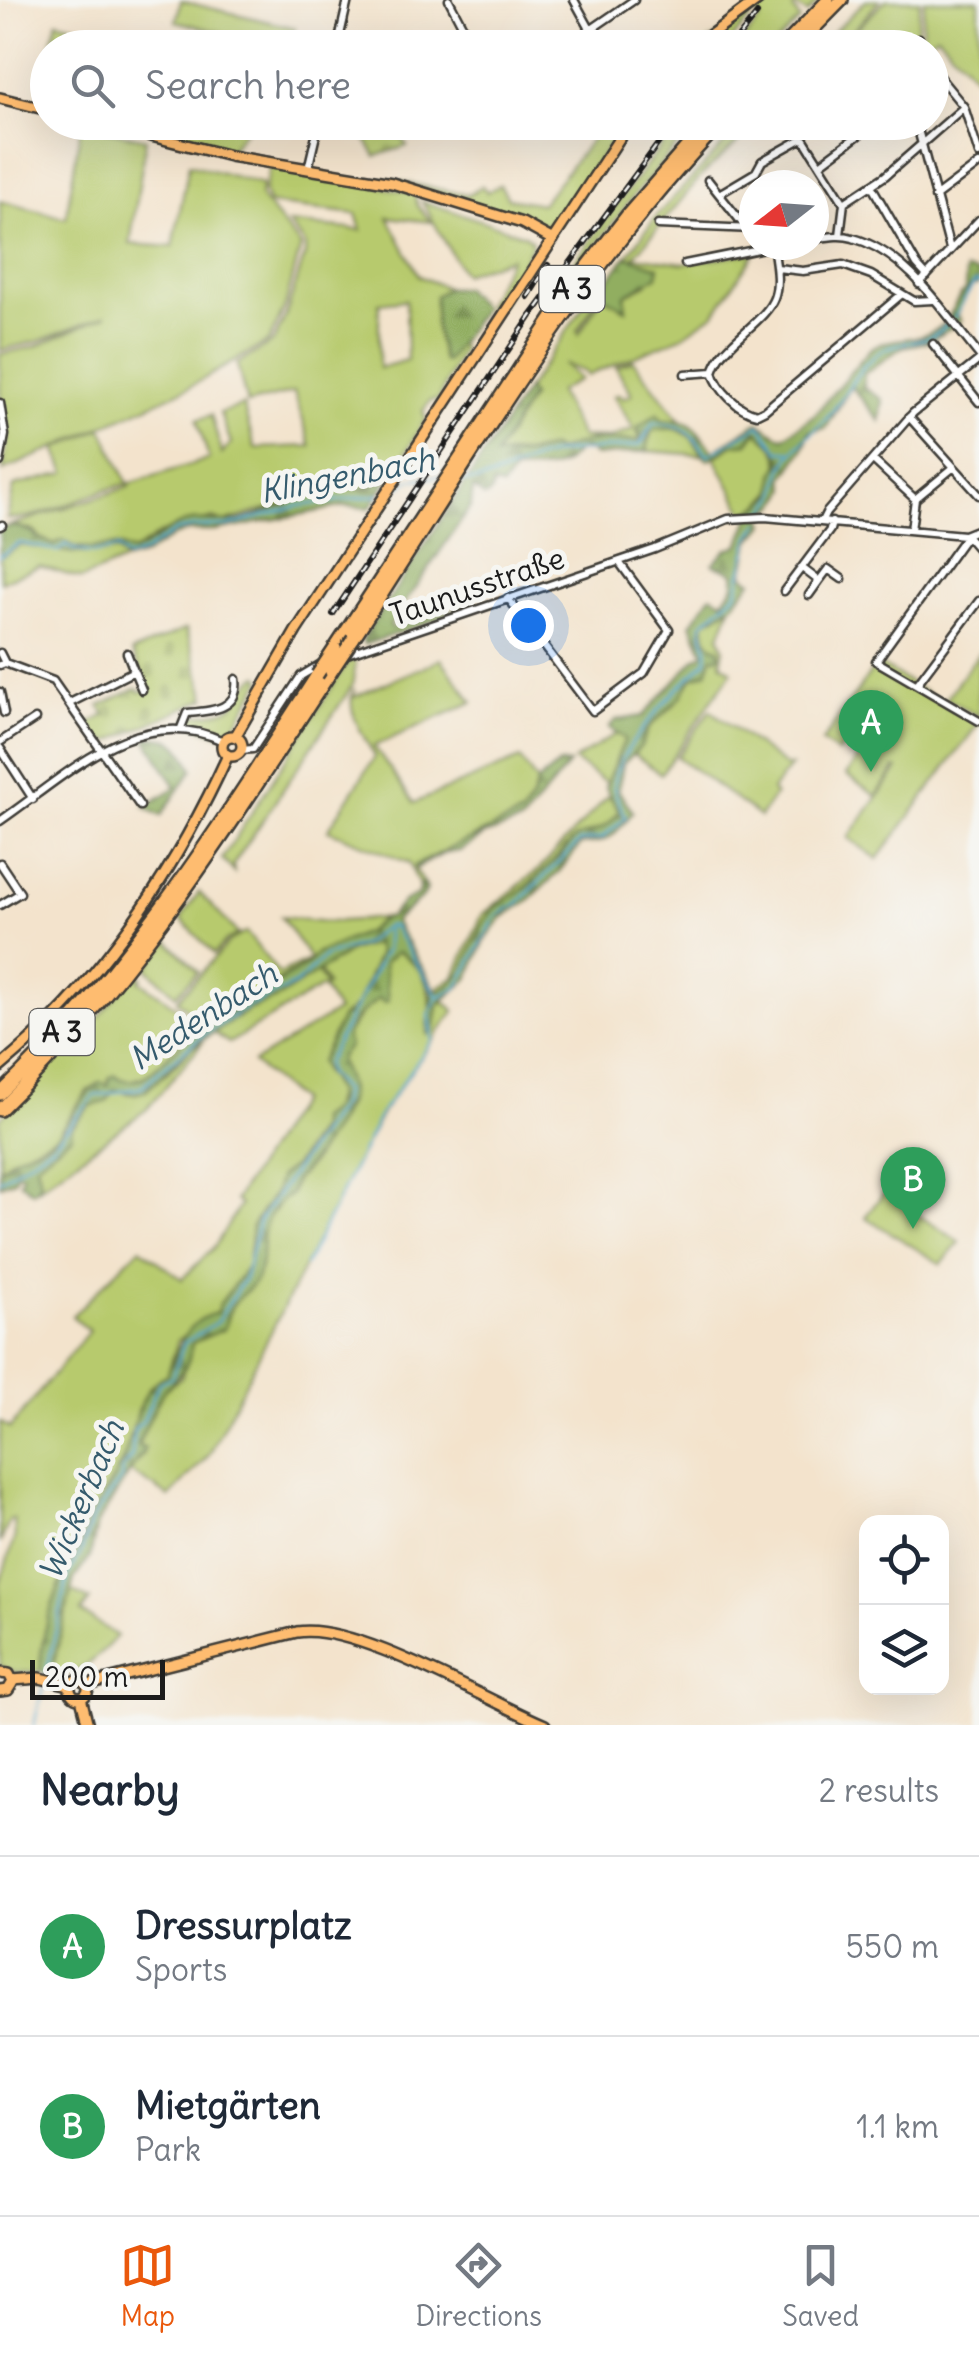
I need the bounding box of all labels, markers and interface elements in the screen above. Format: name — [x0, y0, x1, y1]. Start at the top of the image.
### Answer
search box — [30, 30, 949, 140]
icon: search — [65, 58, 120, 113]
text: Search here — [145, 62, 351, 109]
north arrow — [739, 170, 829, 260]
road number: A 3 — [540, 266, 604, 312]
water label: Klingenbach — [256, 438, 438, 512]
street label: Taunusstraße — [385, 538, 569, 634]
your location — [503, 600, 554, 651]
pin: A — [838, 690, 904, 772]
water label: Medenbach — [121, 953, 285, 1079]
road number: A 3 — [30, 1009, 94, 1055]
pin: B — [880, 1146, 946, 1229]
water label: Wickerbach — [29, 1414, 133, 1586]
map controls — [859, 1515, 949, 1695]
button: locate — [859, 1515, 949, 1605]
button: layers — [859, 1605, 949, 1695]
scale bar — [30, 1655, 165, 1700]
text: 200 m — [45, 1659, 128, 1695]
text: Nearby — [40, 1764, 179, 1816]
text: 2 results — [819, 1770, 939, 1811]
text: Dressurplatz — [135, 1902, 352, 1949]
text: A — [62, 1926, 83, 1967]
text: 550 m — [845, 1926, 939, 1967]
text: Sports — [135, 1949, 227, 1990]
text: Mietgärten — [135, 2082, 321, 2129]
text: B — [62, 2106, 83, 2147]
text: 1.1 km — [856, 2106, 939, 2147]
text: Park — [135, 2129, 201, 2170]
tab: Map — [120, 2238, 175, 2334]
tab: Directions — [415, 2238, 542, 2334]
tab: Saved — [782, 2238, 859, 2334]

